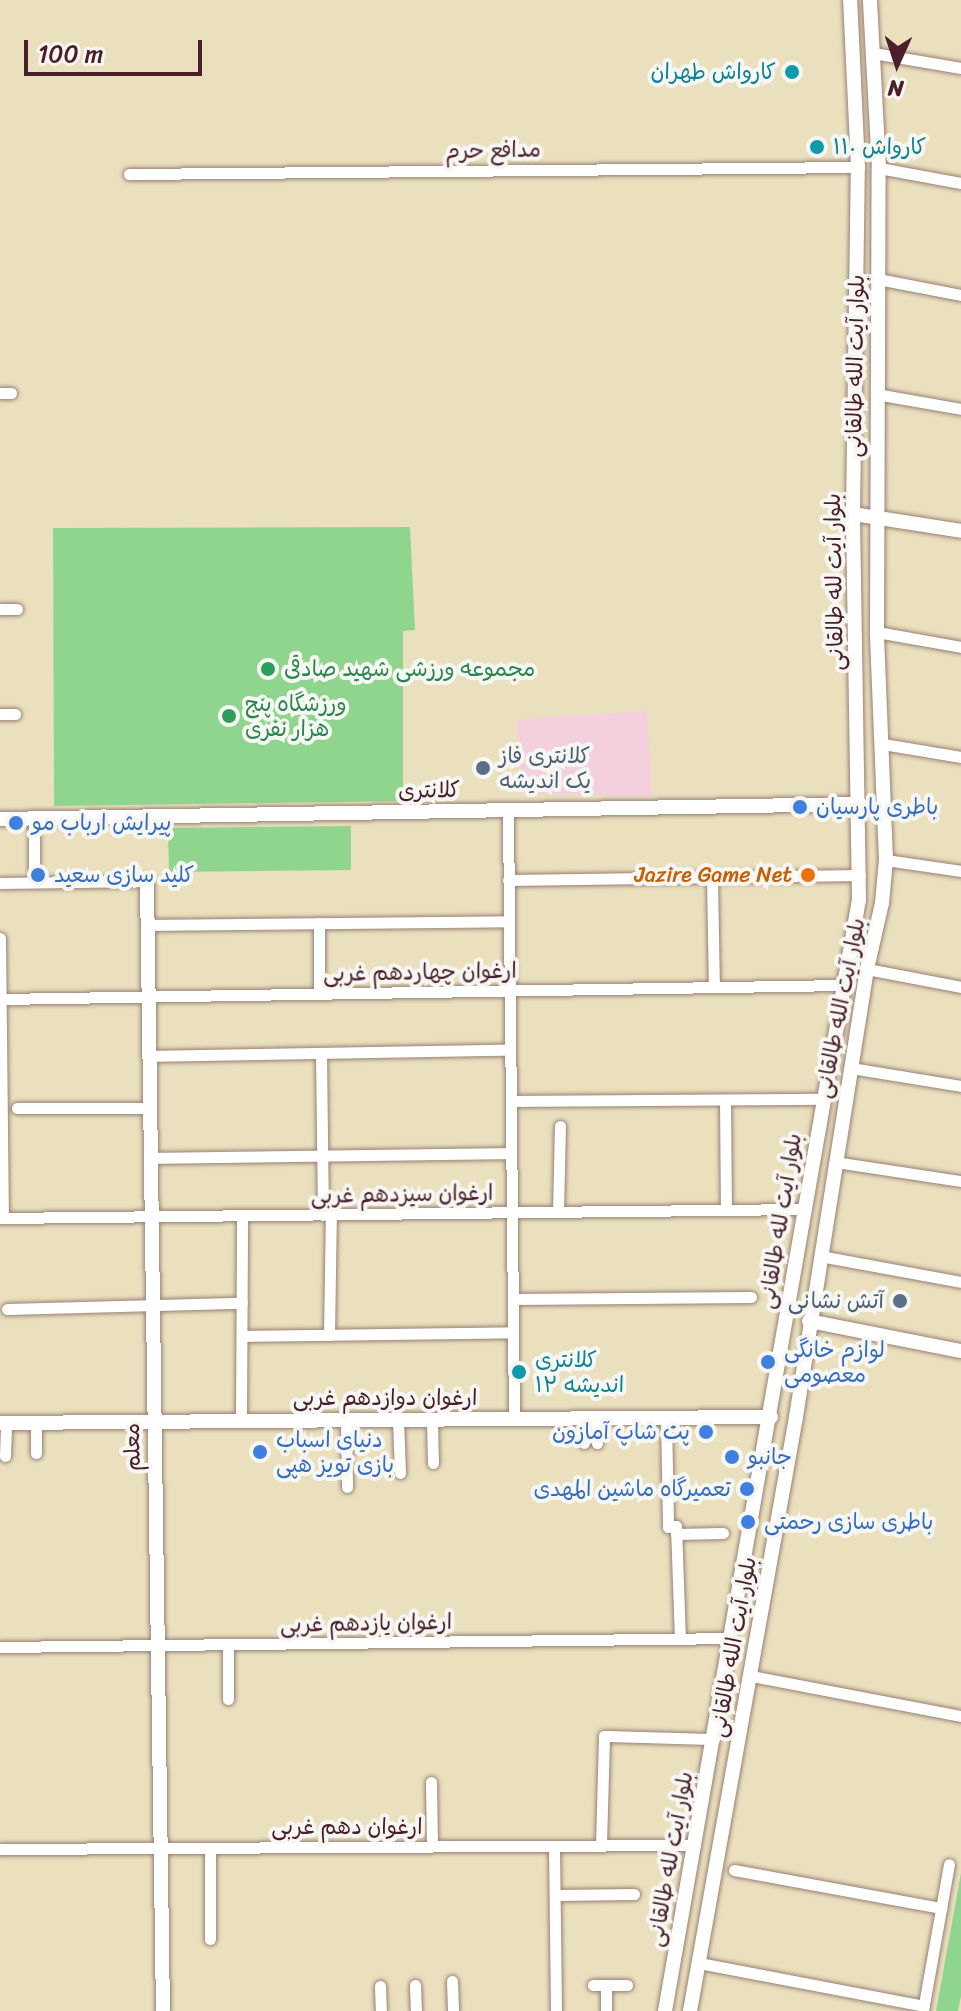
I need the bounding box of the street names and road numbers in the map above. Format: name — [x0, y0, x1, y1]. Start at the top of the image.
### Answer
street label: مدافع حرم — [445, 136, 541, 164]
street label: بلوار آیت الله طالقانی — [840, 274, 870, 458]
street label: بلوار آیت لله طالقانی — [819, 493, 849, 671]
street label: کلانتری — [398, 776, 460, 804]
street label: بلوار آیت الله طالقانی — [810, 916, 870, 1100]
street label: ارغوان چهاردهم غربی — [323, 957, 517, 987]
street label: بلوار آیت لله طالقانی — [753, 1131, 807, 1311]
street label: ارغوان سیزدهم غربی — [310, 1179, 494, 1209]
street label: ارغوان دوازدهم غربی — [293, 1385, 477, 1411]
street label: معلم — [118, 1423, 146, 1471]
street label: بلوار آیت الله طالقانی — [704, 1555, 762, 1739]
street label: ارغوان یازدهم غربی — [280, 1608, 452, 1638]
street label: بلوار آیت لله طالقانی — [642, 1769, 698, 1949]
street label: ارغوان دهم غربی — [271, 1814, 423, 1840]

